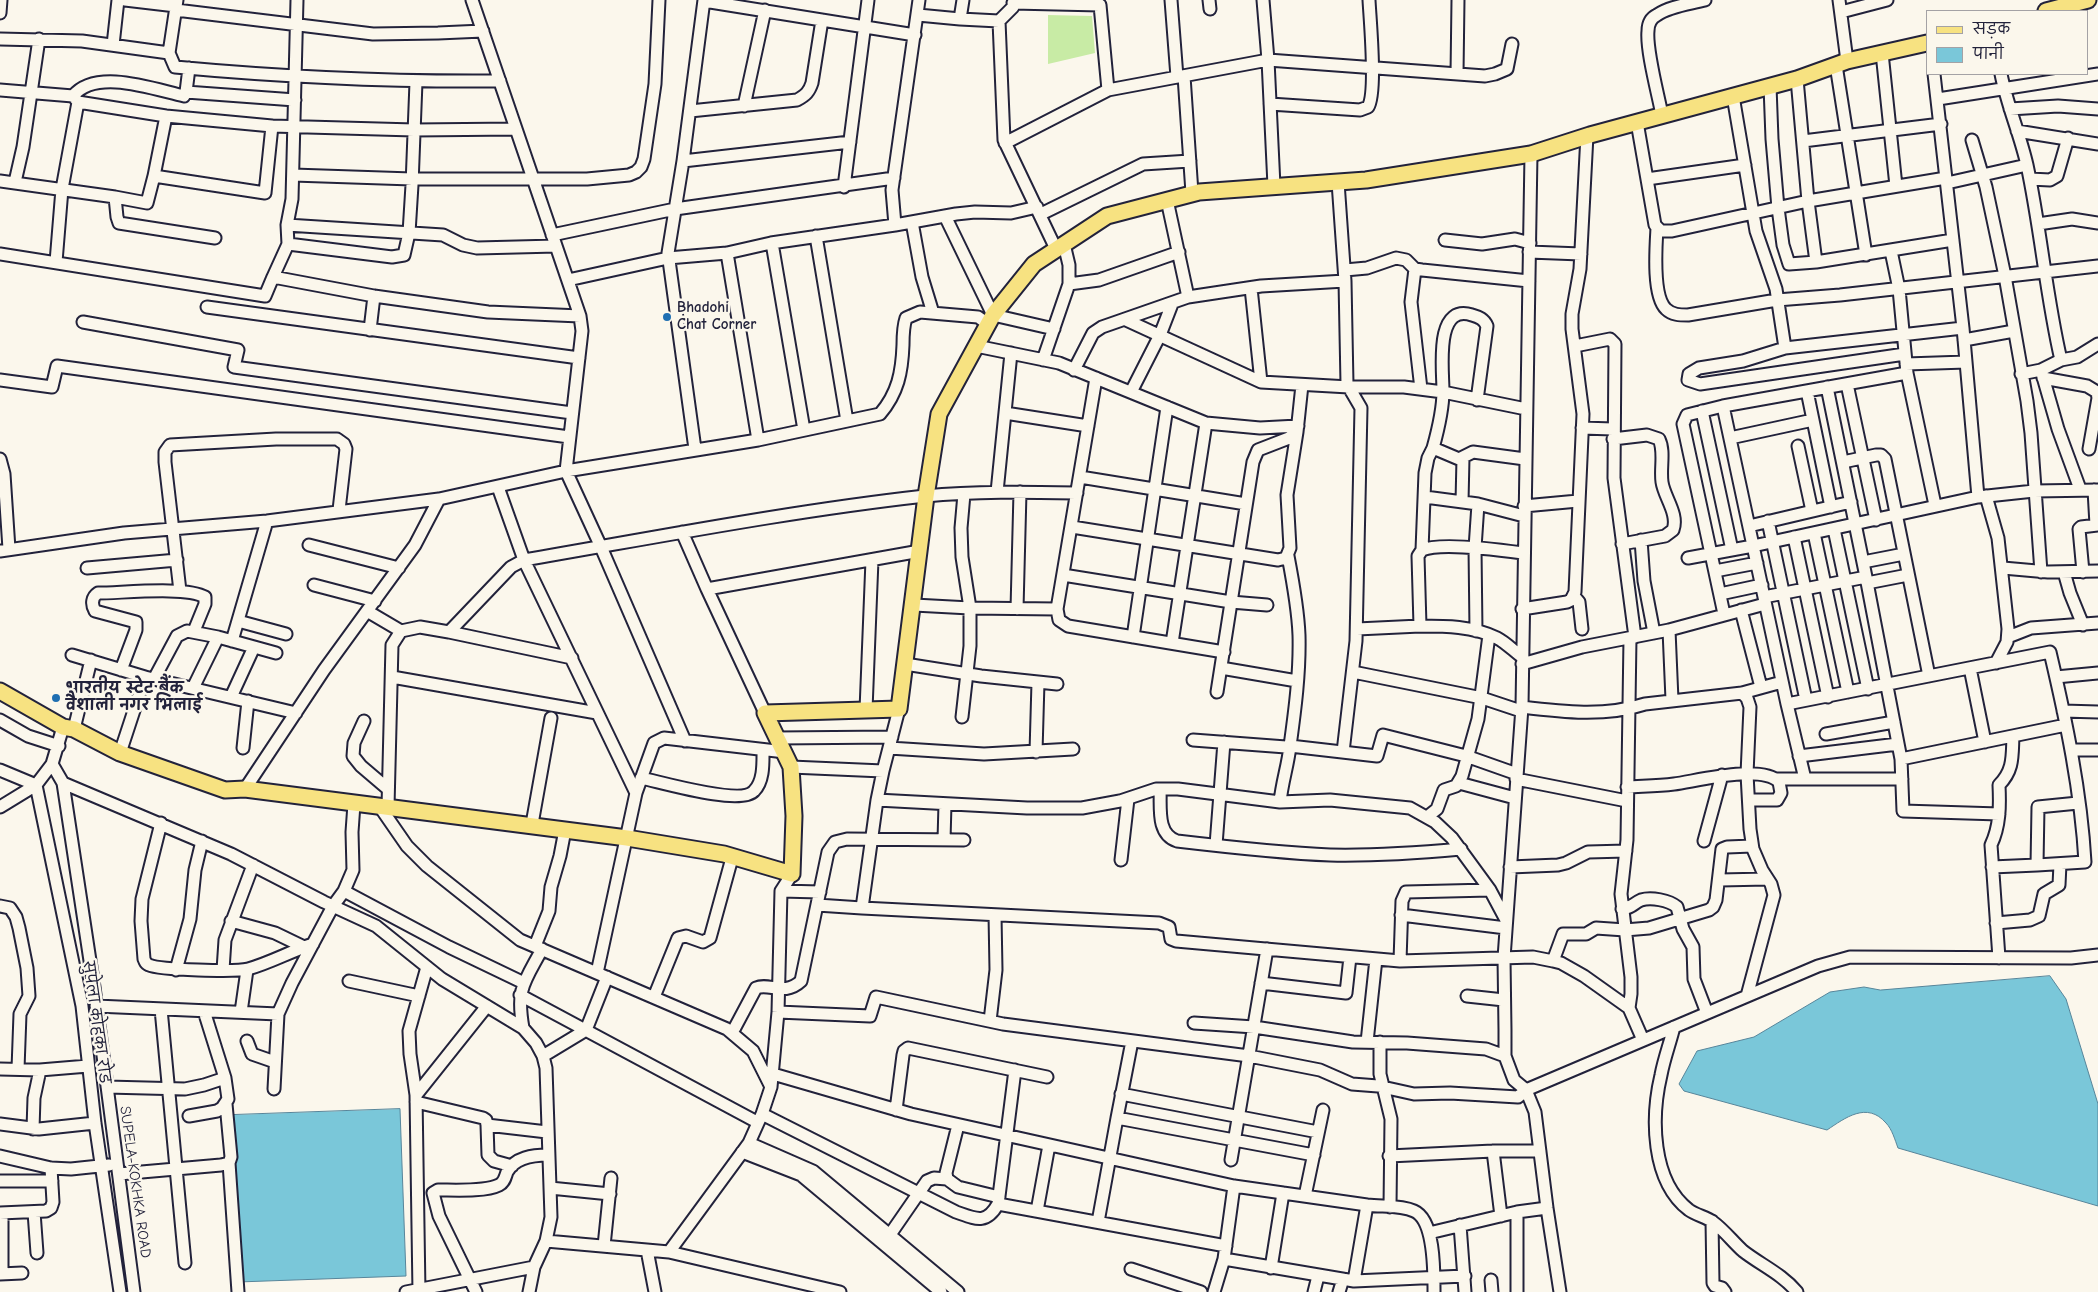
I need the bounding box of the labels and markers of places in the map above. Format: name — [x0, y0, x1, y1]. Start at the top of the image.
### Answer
place label: Bhadohi Chat Corner — [677, 299, 756, 334]
marker: Bhadohi Chat Corner — [661, 311, 673, 323]
place label: भारतीय स्टेट बैंक वैशाली नगर भिलाई — [66, 680, 202, 715]
marker: भारतीय स्टेट बैंक वैशाली नगर भिलाई — [50, 692, 62, 704]

